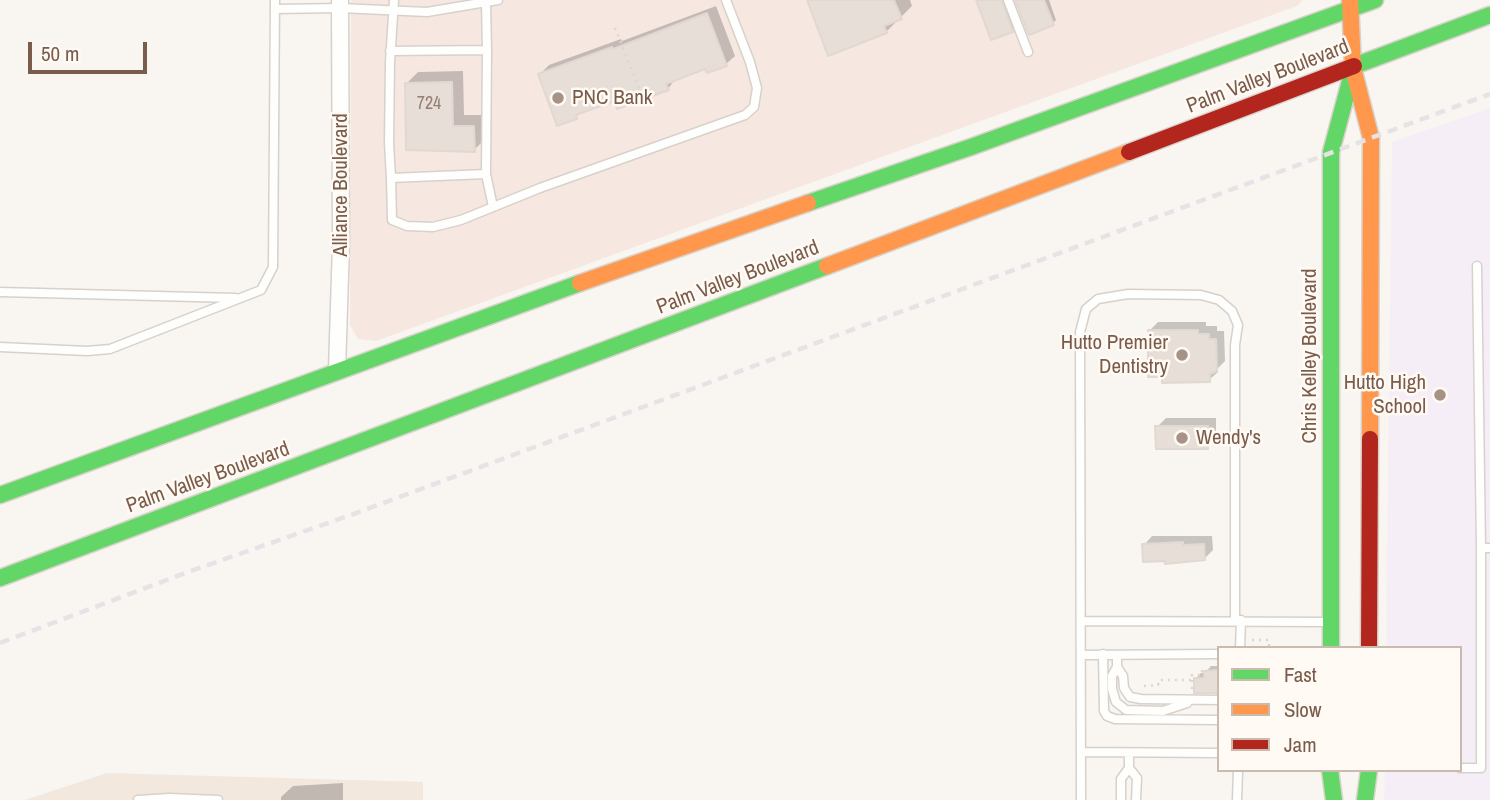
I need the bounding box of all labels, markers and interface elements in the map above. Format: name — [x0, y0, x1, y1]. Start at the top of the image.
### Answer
scale bar — [32, 28, 150, 72]
street label: Palm Valley Boulevard — [1183, 34, 1353, 120]
text: 50 m — [41, 39, 79, 68]
place label: PNC Bank — [572, 85, 652, 111]
marker: PNC Bank — [550, 90, 566, 106]
house number: 724 — [417, 93, 441, 115]
street label: Alliance Boulevard — [328, 113, 354, 257]
street label: Palm Valley Boulevard — [653, 235, 823, 321]
street label: Chris Kelley Boulevard — [1297, 268, 1323, 444]
place label: Hutto Premier Dentistry — [1061, 330, 1168, 380]
marker: Hutto Premier Dentistry — [1174, 347, 1190, 363]
place label: Hutto High School — [1344, 370, 1426, 420]
marker: Hutto High School — [1432, 387, 1448, 403]
place label: Wendy's — [1196, 425, 1261, 451]
marker: Wendy's — [1174, 430, 1190, 446]
street label: Palm Valley Boulevard — [123, 437, 293, 519]
legend — [1217, 646, 1462, 772]
text: Fast — [1284, 660, 1317, 689]
text: Slow — [1284, 695, 1321, 724]
text: Jam — [1284, 730, 1317, 759]

